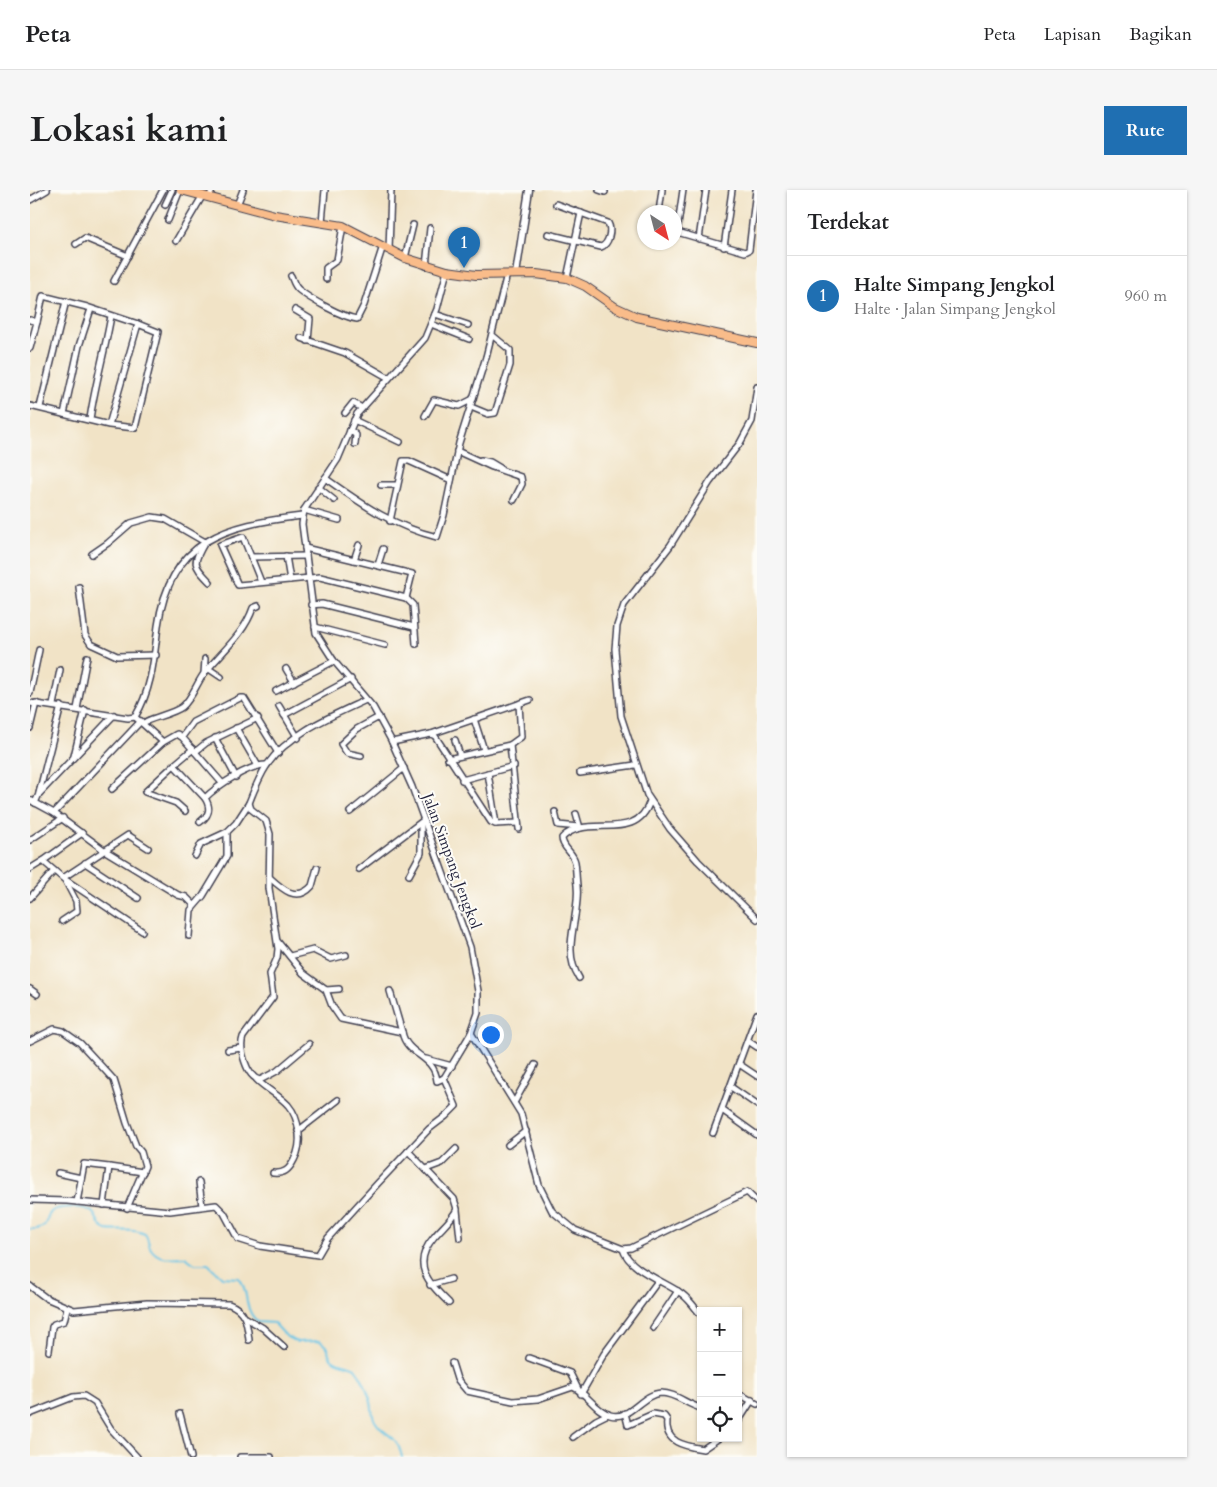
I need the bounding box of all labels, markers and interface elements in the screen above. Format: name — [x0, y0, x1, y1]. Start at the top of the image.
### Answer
text: Peta — [25, 18, 71, 51]
text: Peta — [984, 22, 1016, 47]
text: Lapisan — [1044, 22, 1101, 47]
text: Bagikan — [1129, 22, 1192, 47]
text: Lokasi kami — [30, 106, 228, 154]
button: Rute — [1104, 106, 1187, 155]
north arrow — [637, 205, 682, 250]
text: Terdekat — [807, 208, 889, 237]
pin: 1 — [448, 227, 480, 268]
text: Halte Simpang Jengkol — [854, 272, 1055, 298]
text: 1 — [819, 285, 827, 307]
text: 960 m — [1125, 285, 1167, 307]
text: Halte · Jalan Simpang Jengkol — [854, 298, 1056, 320]
street label: Jalan Simpang Jengkol — [417, 788, 486, 932]
your location — [478, 1022, 504, 1048]
map controls — [697, 1307, 742, 1442]
button: + — [697, 1307, 742, 1352]
button: − — [697, 1352, 742, 1397]
button: locate — [697, 1397, 742, 1442]

